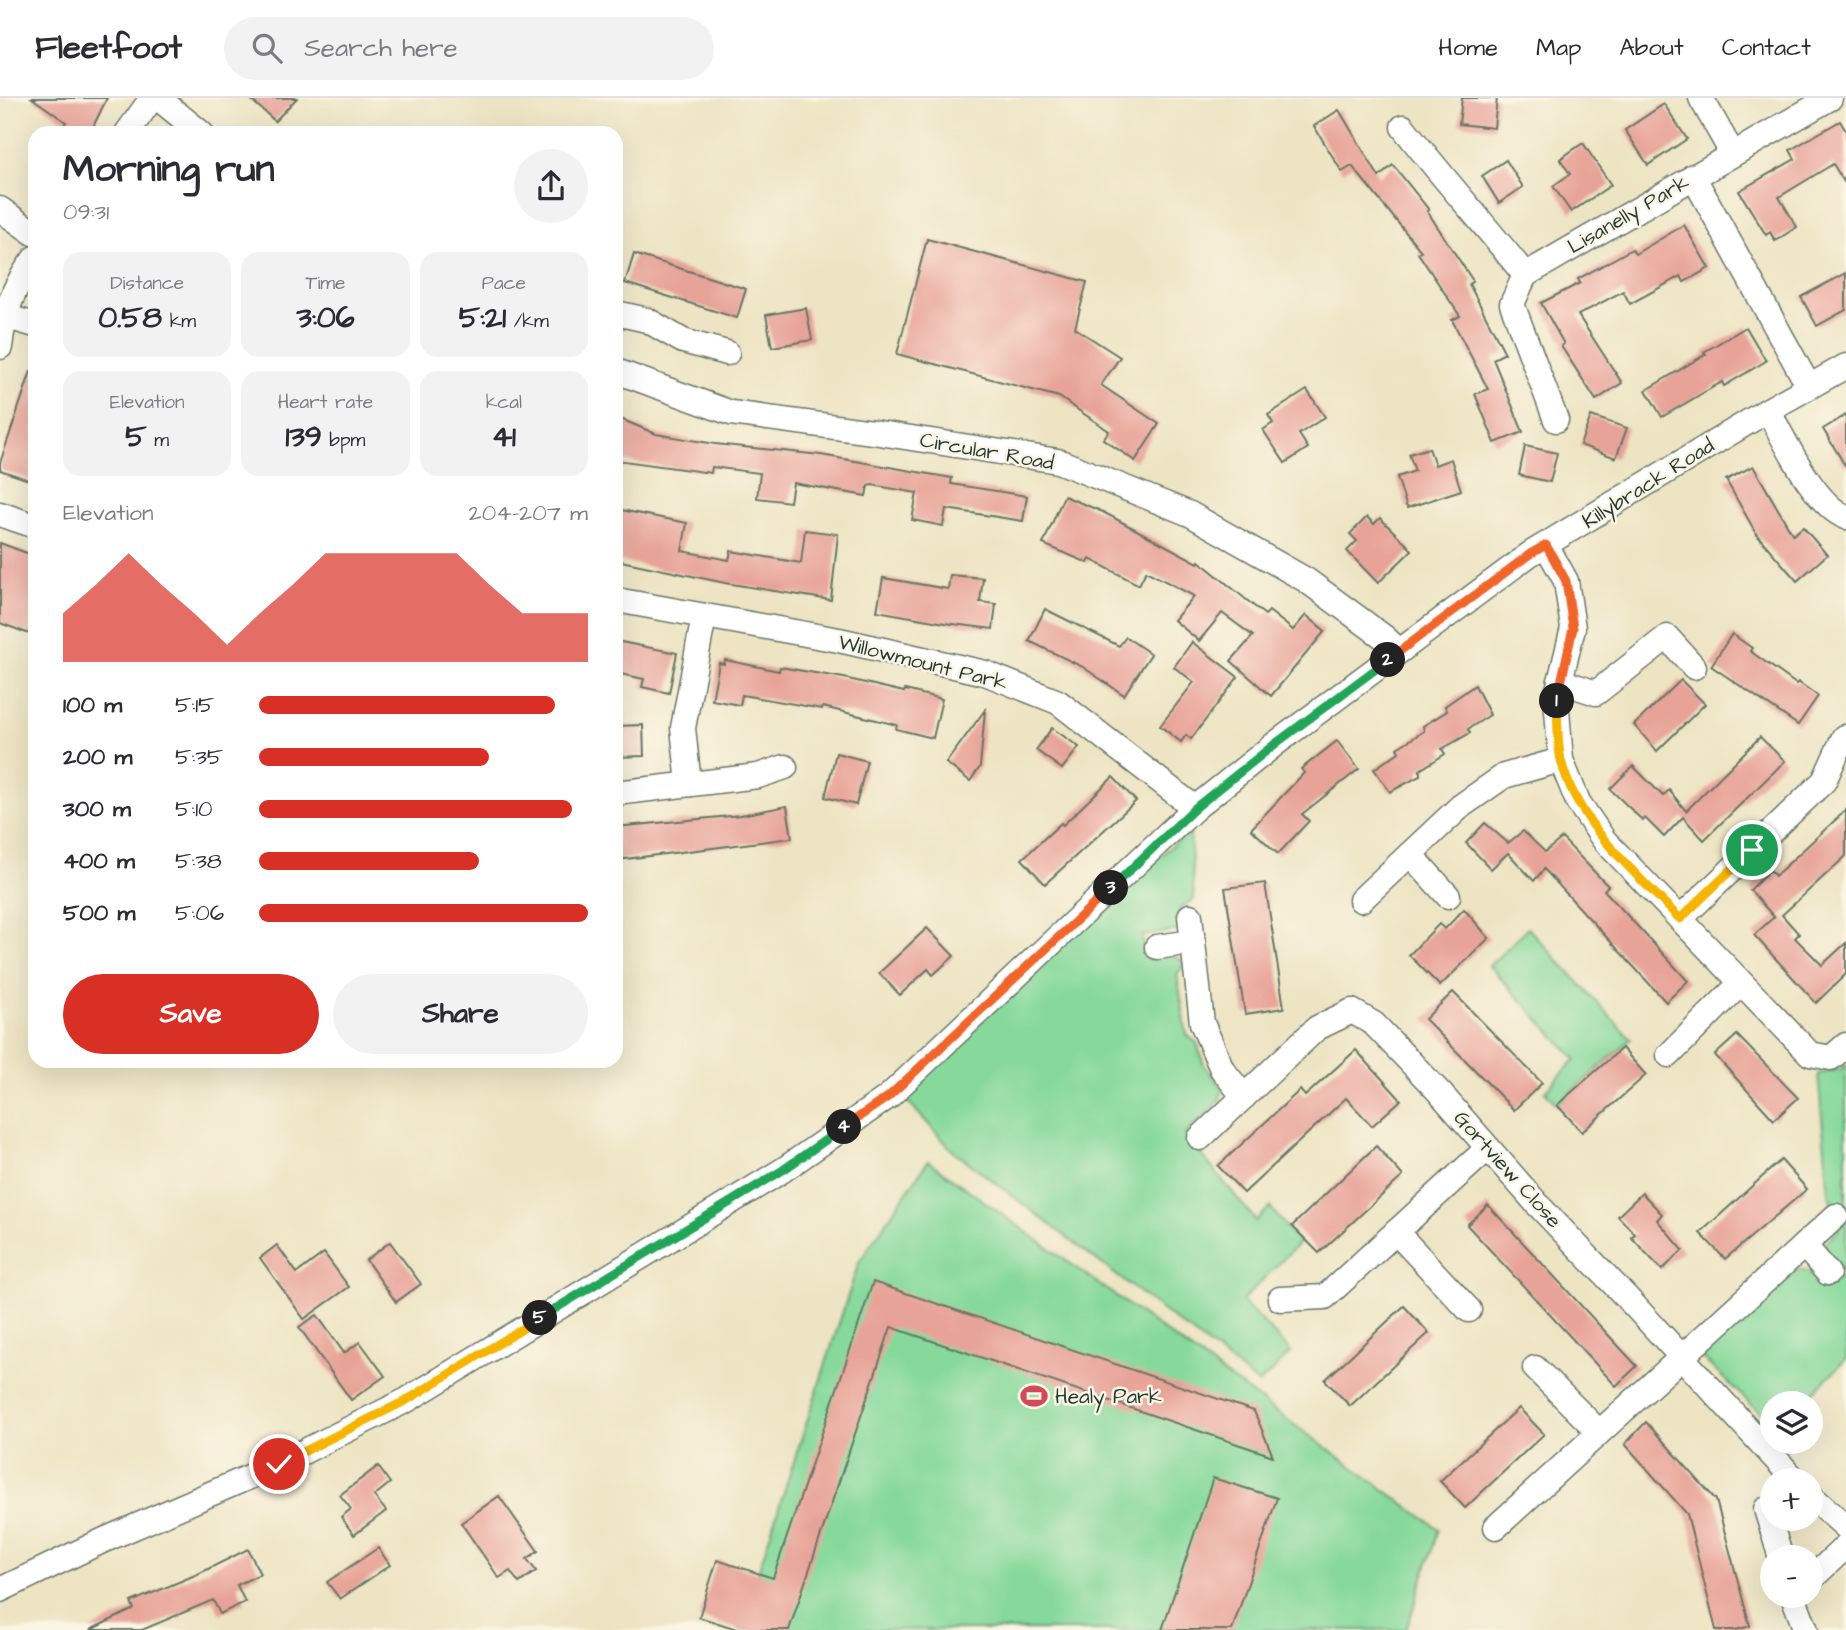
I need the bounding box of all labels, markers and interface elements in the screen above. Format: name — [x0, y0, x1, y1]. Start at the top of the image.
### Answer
search box — [224, 17, 714, 80]
text: Fleetfoot — [35, 25, 182, 71]
icon: search — [248, 29, 286, 67]
text: Search here — [304, 30, 458, 66]
text: Home — [1438, 31, 1498, 65]
text: Map — [1536, 31, 1581, 65]
text: About — [1619, 31, 1684, 65]
text: Contact — [1722, 31, 1811, 65]
text: Morning run — [63, 144, 275, 196]
button: share — [514, 149, 588, 223]
street label: Lisanelly Park — [1562, 168, 1695, 263]
text: 09:31 — [63, 196, 109, 228]
text: Distance — [110, 270, 184, 297]
text: Time — [306, 270, 345, 297]
text: Pace — [482, 270, 526, 297]
text: 0.58 — [98, 297, 162, 339]
text: 3:06 — [296, 297, 355, 339]
text: 5:21 — [459, 297, 506, 339]
text: km — [162, 308, 196, 335]
text: /km — [506, 308, 549, 335]
text: Elevation — [110, 389, 185, 416]
text: Heart rate — [278, 389, 373, 416]
text: kcal — [486, 389, 522, 416]
text: 5 — [125, 416, 147, 458]
text: 139 — [286, 416, 322, 458]
text: 41 — [492, 416, 516, 458]
street label: Circular Road — [918, 425, 1057, 478]
text: m — [147, 427, 169, 454]
text: bpm — [322, 427, 365, 454]
street label: Killybrack Road — [1577, 431, 1721, 537]
text: Elevation — [63, 497, 154, 529]
text: 204–207 m — [469, 497, 588, 529]
street label: Willowmount Park — [835, 627, 1010, 698]
pin: 2 — [1370, 642, 1406, 678]
text: 2 — [1382, 646, 1393, 673]
pin: 1 — [1540, 684, 1574, 718]
text: 1 — [1555, 687, 1558, 714]
text: 100 m — [63, 689, 122, 721]
text: 5:15 — [175, 689, 214, 721]
text: 200 m — [63, 741, 132, 773]
text: 5:35 — [175, 741, 223, 773]
text: 300 m — [63, 793, 131, 825]
text: 5:10 — [175, 793, 213, 825]
pin — [1722, 820, 1782, 880]
icon: arrive — [1733, 831, 1771, 869]
text: 400 m — [63, 845, 135, 877]
text: 5:38 — [175, 845, 222, 877]
pin: 3 — [1094, 870, 1128, 906]
text: 3 — [1106, 874, 1115, 901]
text: 500 m — [63, 897, 135, 929]
text: 5:06 — [175, 897, 224, 929]
button: Save — [63, 974, 319, 1054]
button: Share — [333, 974, 588, 1054]
street label: Gortview Close — [1447, 1104, 1568, 1234]
pin: 4 — [826, 1110, 862, 1144]
text: 4 — [837, 1113, 850, 1140]
pin: 5 — [522, 1300, 558, 1336]
text: 5 — [533, 1304, 546, 1331]
sports icon: Healy Park — [1019, 1381, 1049, 1411]
place label: Healy Park — [1055, 1382, 1162, 1413]
map controls — [1760, 1391, 1823, 1608]
button: layers — [1760, 1391, 1823, 1454]
pin — [249, 1434, 309, 1494]
icon: check — [260, 1445, 298, 1483]
button: + — [1760, 1468, 1823, 1531]
button: − — [1760, 1545, 1823, 1608]

